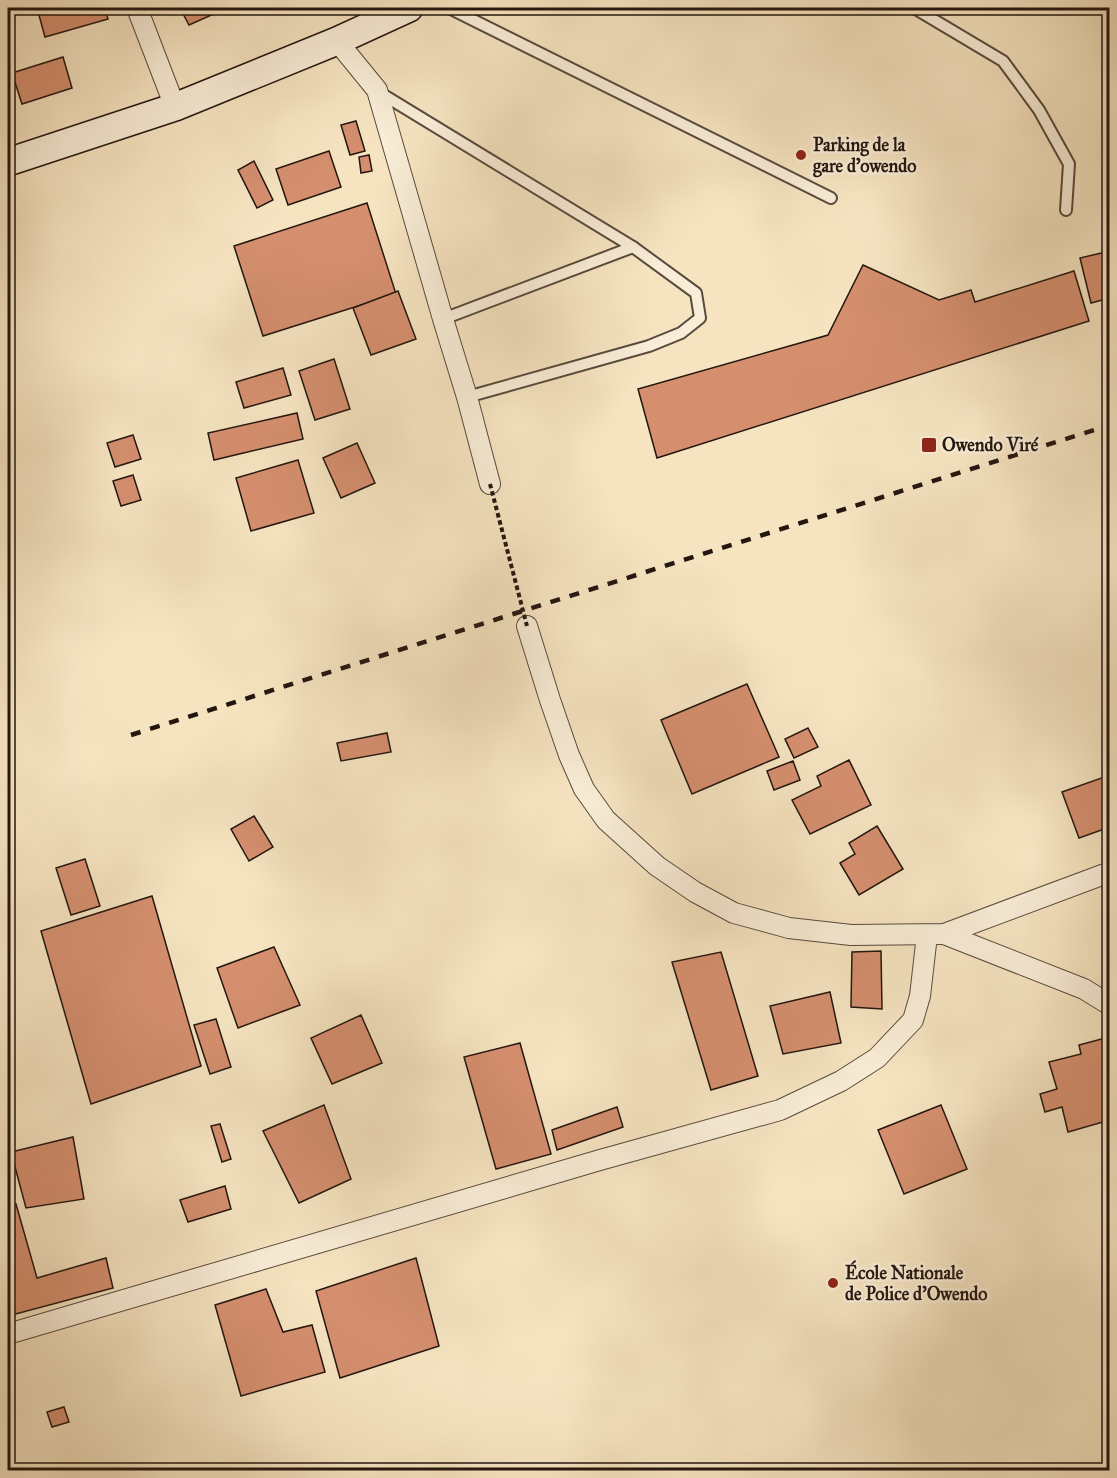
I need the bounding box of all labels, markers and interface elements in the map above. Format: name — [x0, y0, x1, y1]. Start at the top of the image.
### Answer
place label: Parking de la gare d'owendo — [813, 134, 917, 178]
marker: Parking de la gare d'owendo — [794, 148, 808, 162]
place label: Owendo Viré — [942, 434, 1039, 456]
marker: Owendo Viré — [920, 436, 938, 454]
place label: École Nationale de Police d’Owendo — [845, 1259, 987, 1305]
marker: École Nationale de Police d’Owendo — [826, 1276, 840, 1290]

